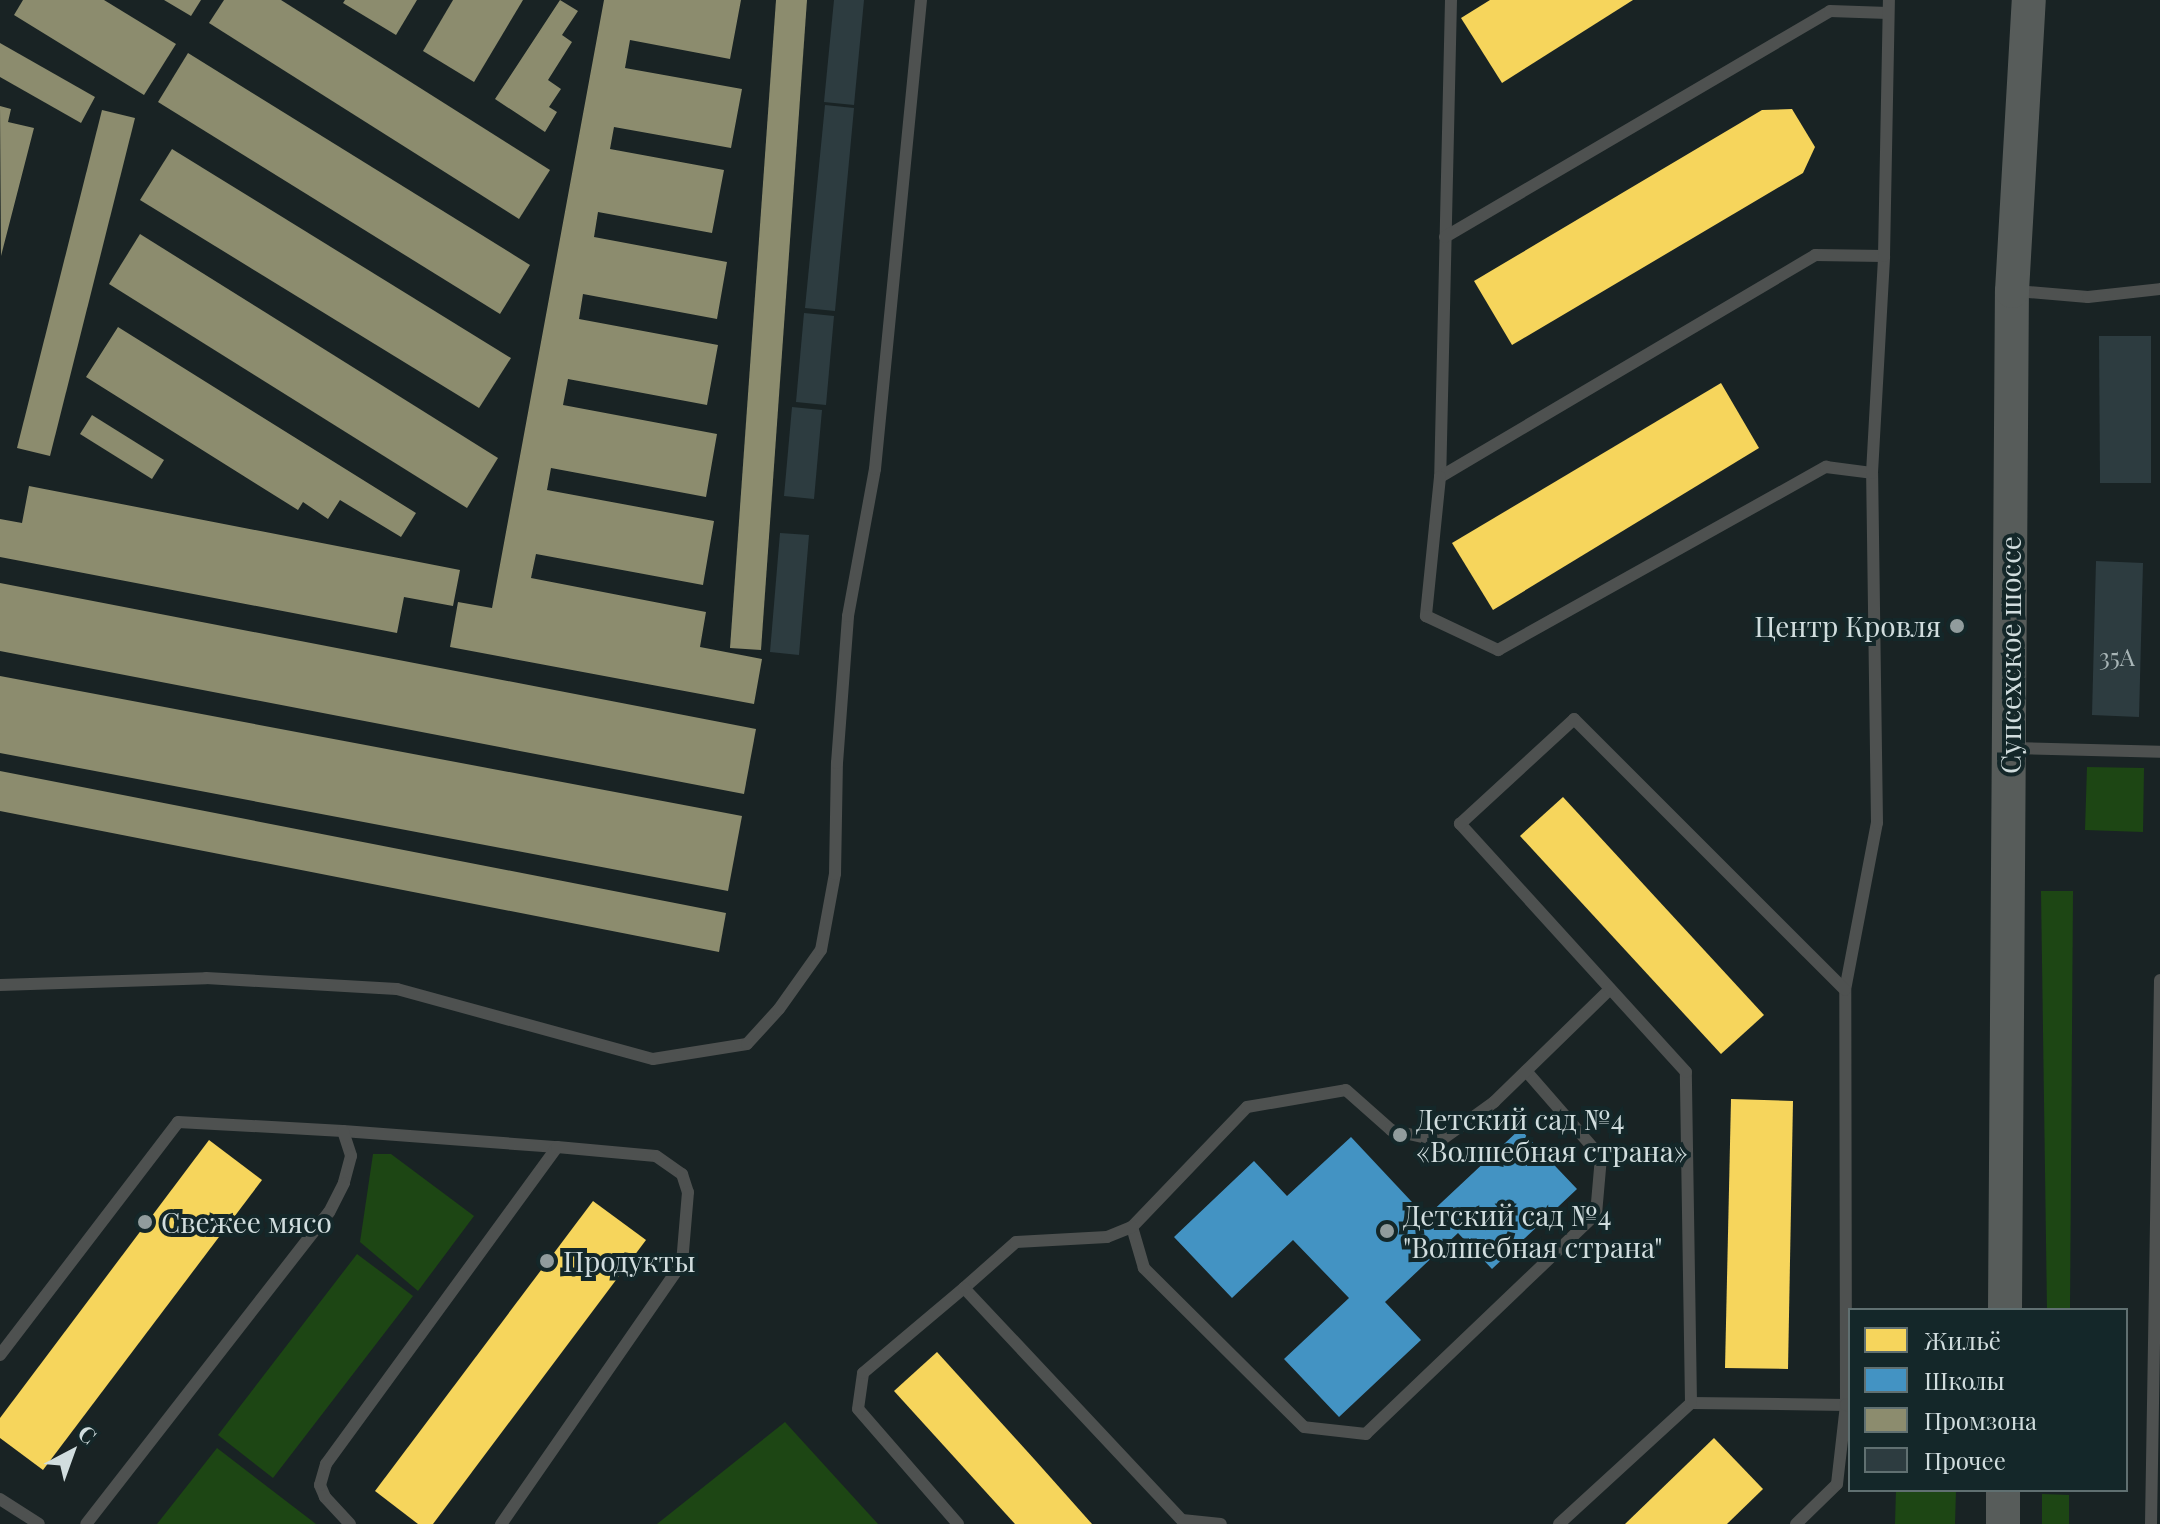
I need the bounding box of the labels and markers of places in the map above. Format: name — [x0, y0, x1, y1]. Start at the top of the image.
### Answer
place label: Центр Кровля — [1754, 609, 1941, 643]
marker: Центр Кровля — [1948, 617, 1966, 635]
place label: Детский сад №4 «Волшебная страна» — [1416, 1102, 1688, 1168]
marker: Детский сад №4 «Волшебная страна» — [1391, 1126, 1409, 1144]
place label: Детский сад №4 "Волшебная страна" — [1403, 1198, 1663, 1264]
place label: Свежее мясо — [161, 1205, 332, 1239]
marker: Свежее мясо — [136, 1213, 154, 1231]
marker: Детский сад №4 "Волшебная страна" — [1378, 1222, 1396, 1240]
place label: Продукты — [563, 1244, 695, 1278]
marker: Продукты — [538, 1252, 556, 1270]

